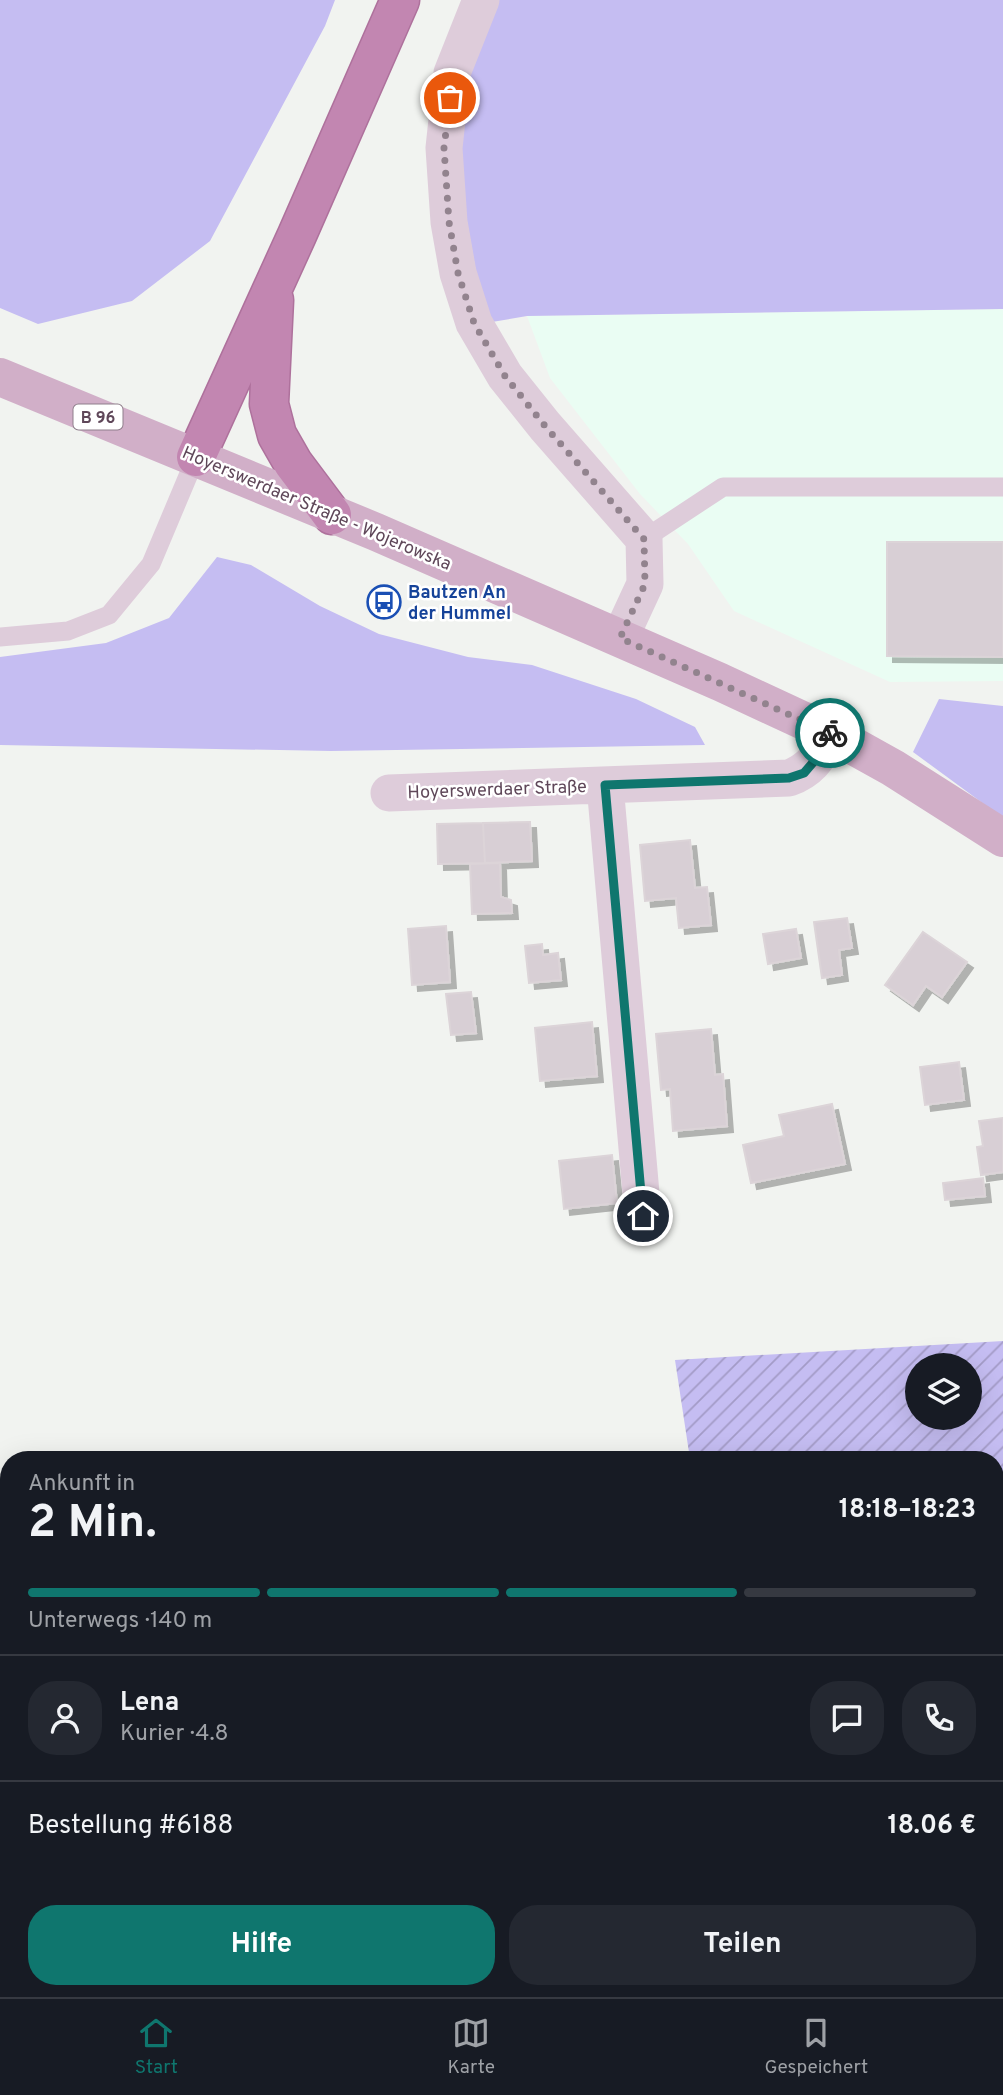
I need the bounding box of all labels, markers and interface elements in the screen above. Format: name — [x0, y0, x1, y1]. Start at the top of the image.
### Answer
pin — [420, 68, 480, 128]
icon: bag — [431, 79, 469, 117]
road number: B 96 — [74, 404, 122, 430]
street label: Hoyerswerdaer Straße - Wojerowska — [178, 442, 454, 577]
place label: Bautzen An der Hummel — [408, 582, 511, 626]
bus stop icon: Bautzen An der Hummel — [365, 583, 403, 621]
courier — [795, 698, 865, 768]
icon: bike — [811, 714, 849, 752]
street label: Hoyerswerdaer Straße — [407, 776, 587, 805]
pin — [613, 1186, 673, 1246]
icon: home — [624, 1197, 662, 1235]
map controls — [905, 1353, 982, 1430]
button: layers — [905, 1353, 982, 1430]
text: Ankunft in — [28, 1470, 135, 1499]
text: 18:18–18:23 — [839, 1494, 976, 1527]
text: 2 Min. — [28, 1495, 157, 1554]
text: Unterwegs · 140 m — [28, 1607, 212, 1636]
button: person — [28, 1681, 102, 1755]
button: chat — [810, 1681, 884, 1755]
button: phone — [902, 1681, 976, 1755]
text: Lena — [120, 1687, 179, 1720]
text: Kurier · 4.8 — [120, 1720, 229, 1749]
text: Bestellung #6188 — [28, 1810, 233, 1843]
text: 18.06 € — [887, 1810, 976, 1843]
button: Hilfe — [28, 1905, 495, 1985]
button: Teilen — [509, 1905, 976, 1985]
tab: Start — [135, 2014, 178, 2080]
tab: Karte — [448, 2014, 495, 2080]
tab: Gespeichert — [764, 2014, 868, 2080]

